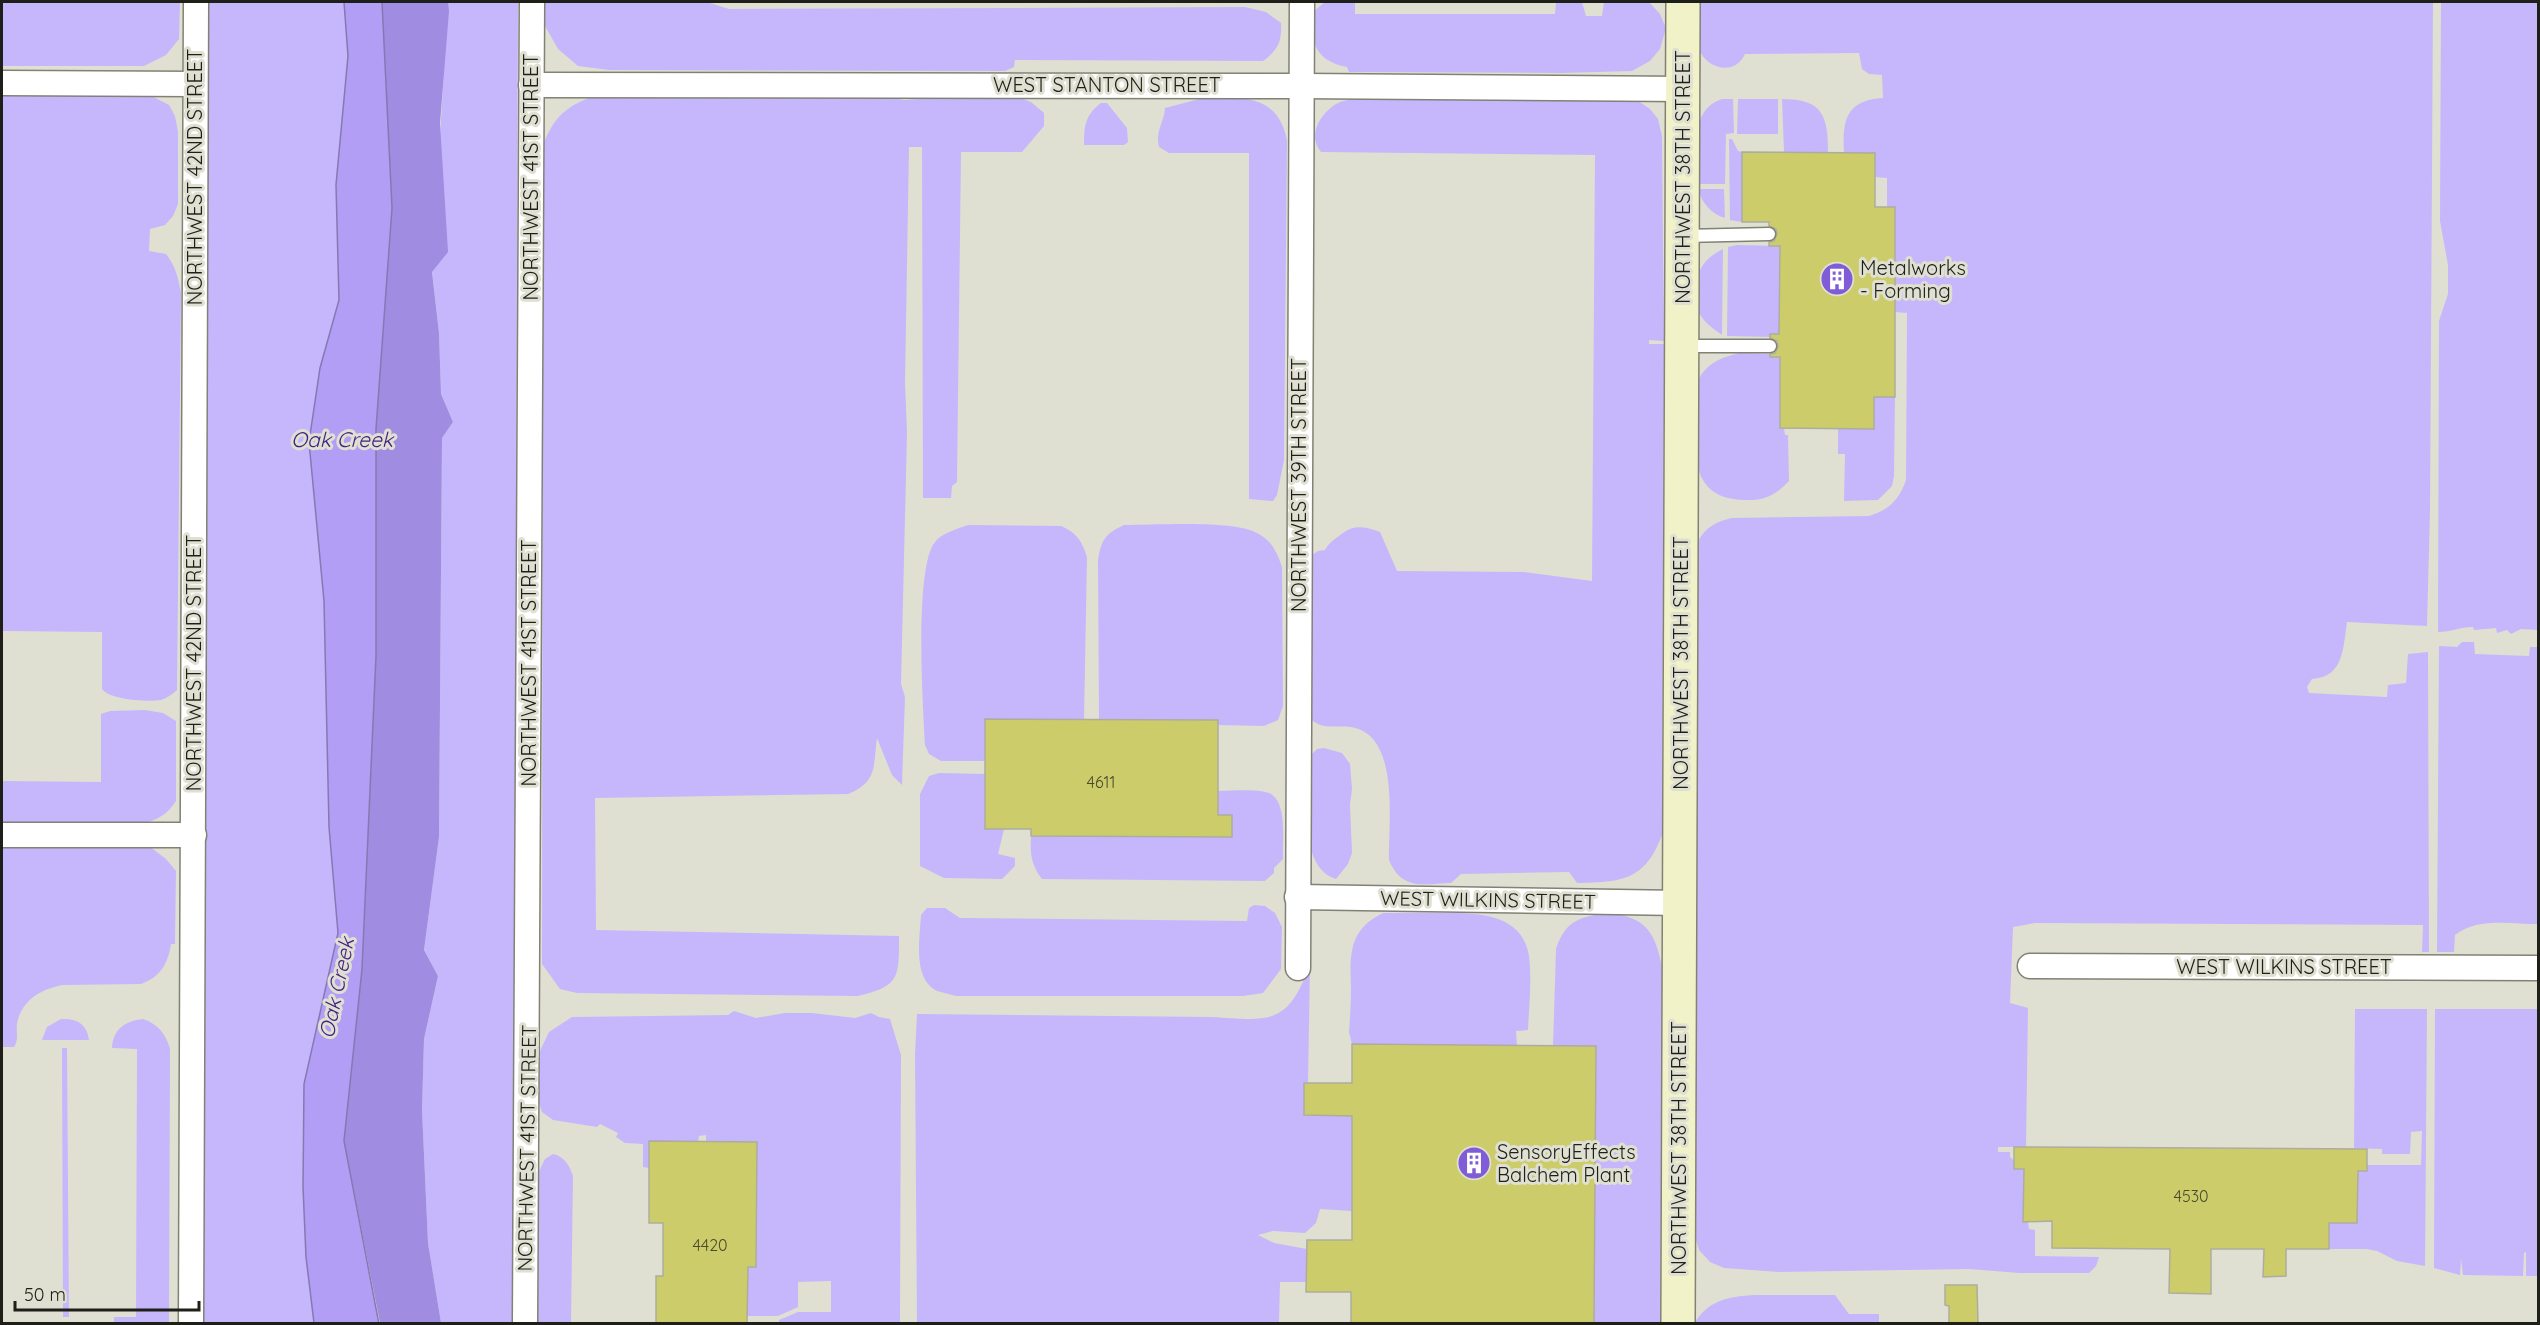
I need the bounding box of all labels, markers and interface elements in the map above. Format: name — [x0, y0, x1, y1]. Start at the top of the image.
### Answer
street label: NORTHWEST 42ND STREET — [182, 49, 207, 305]
street label: NORTHWEST 38TH STREET — [1670, 50, 1695, 304]
street label: NORTHWEST 41ST STREET — [518, 53, 543, 301]
street label: WEST STANTON STREET — [993, 72, 1221, 97]
place label: Metalworks - Forming — [1860, 255, 1966, 303]
building icon: Metalworks - Forming — [1819, 261, 1855, 297]
street label: NORTHWEST 39TH STREET — [1286, 358, 1311, 612]
water label: Oak Creek — [291, 426, 395, 452]
street label: NORTHWEST 42ND STREET — [181, 535, 206, 791]
street label: NORTHWEST 38TH STREET — [1668, 536, 1693, 790]
street label: NORTHWEST 41ST STREET — [516, 539, 541, 787]
house number: 4611 — [1087, 772, 1115, 792]
street label: WEST WILKINS STREET — [1380, 885, 1596, 914]
water label: Oak Creek — [313, 933, 360, 1040]
street label: WEST WILKINS STREET — [2176, 954, 2392, 979]
street label: NORTHWEST 38TH STREET — [1666, 1021, 1691, 1275]
street label: NORTHWEST 41ST STREET — [512, 1024, 541, 1272]
place label: SensoryEffects Balchem Plant — [1497, 1139, 1636, 1187]
building icon: SensoryEffects Balchem Plant — [1456, 1145, 1492, 1181]
house number: 4530 — [2173, 1186, 2209, 1206]
house number: 4420 — [692, 1235, 728, 1255]
scale bar — [15, 1274, 200, 1312]
text: 50 m — [24, 1283, 66, 1306]

